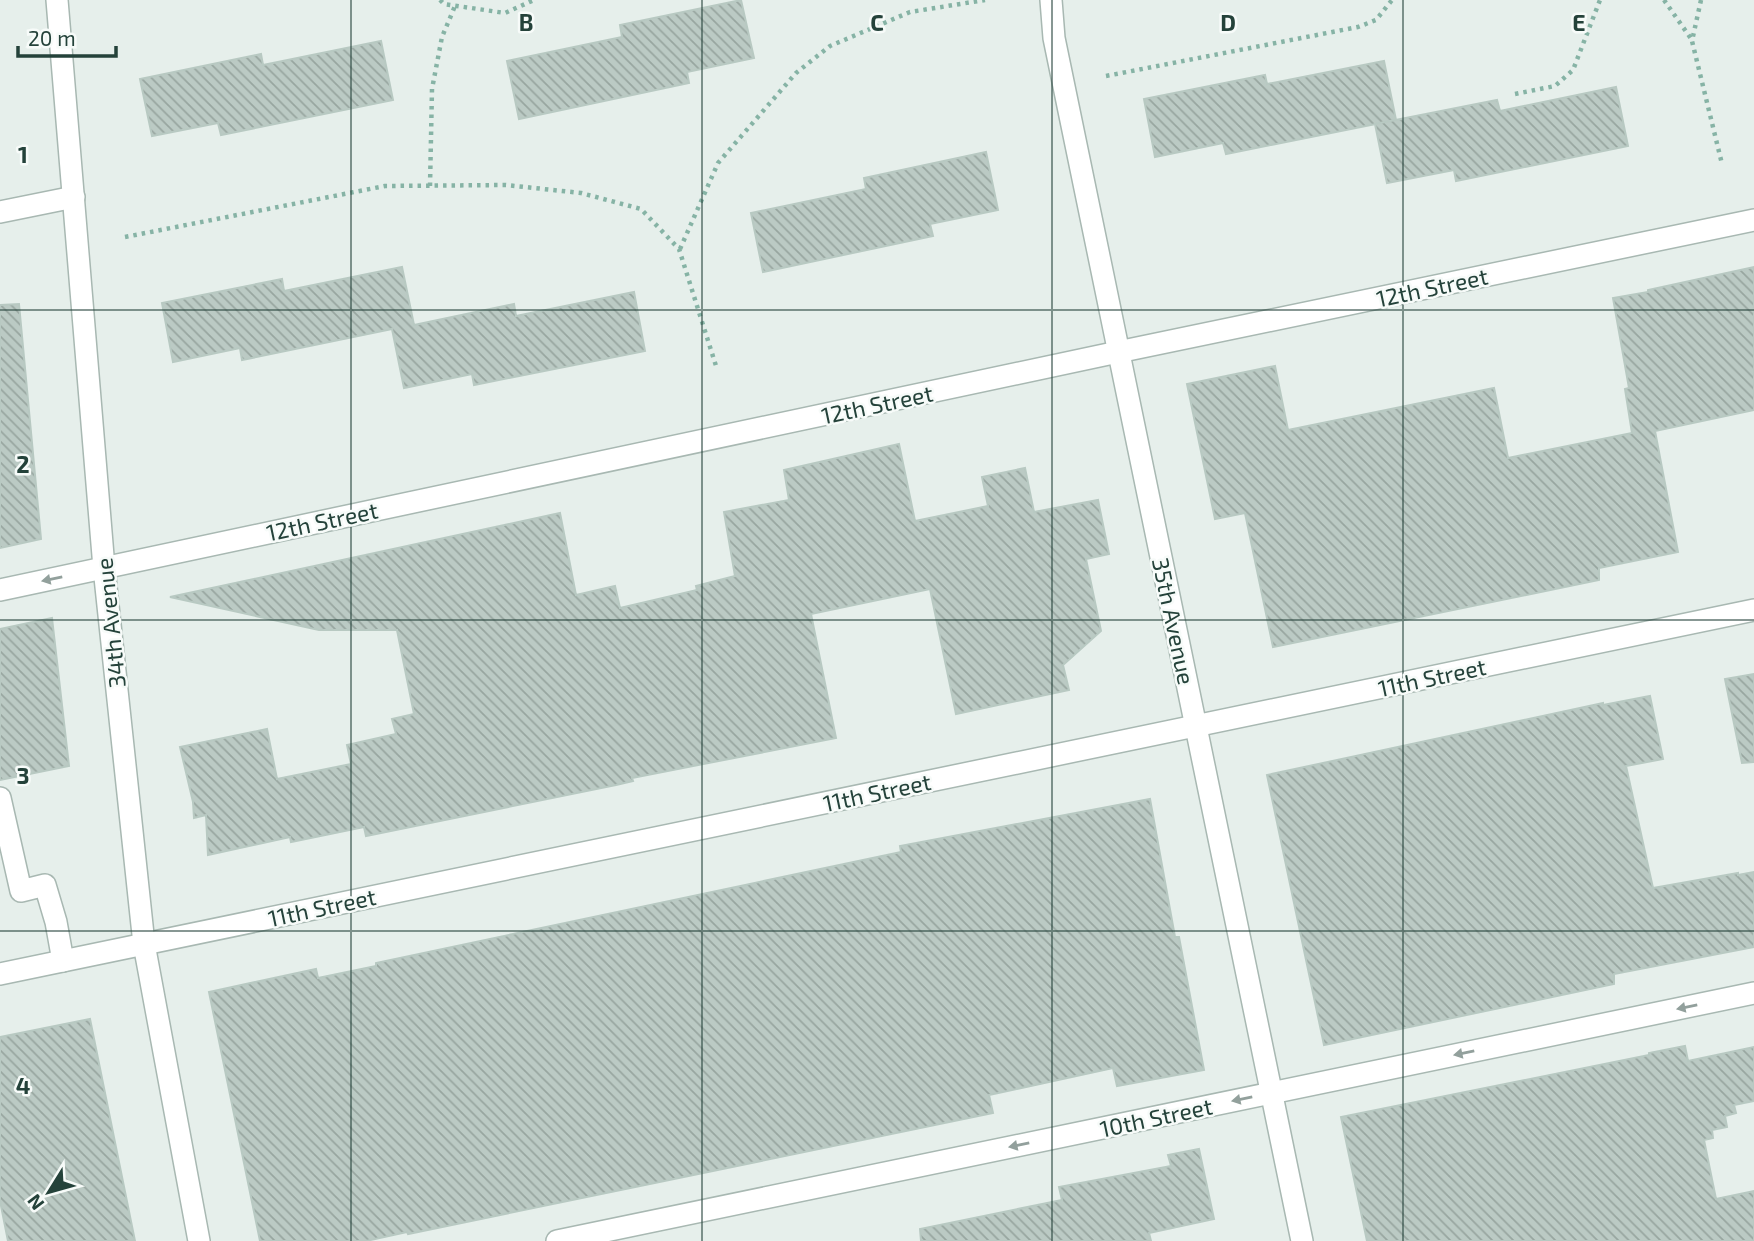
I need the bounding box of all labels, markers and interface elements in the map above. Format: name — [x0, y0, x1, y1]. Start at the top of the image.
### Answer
text: B — [519, 8, 533, 36]
text: C — [870, 8, 884, 36]
text: D — [1220, 8, 1236, 36]
text: E — [1572, 8, 1586, 36]
scale bar — [18, 14, 116, 58]
text: 20 m — [28, 25, 76, 50]
text: 1 — [18, 140, 28, 168]
street label: 12th Street — [1374, 261, 1491, 312]
street label: 12th Street — [819, 378, 936, 429]
text: 2 — [16, 450, 30, 478]
street label: 12th Street — [264, 495, 381, 546]
street label: 35th Avenue — [1147, 555, 1201, 687]
street label: 34th Avenue — [89, 557, 131, 689]
one-way arrow — [41, 574, 63, 585]
street label: 11th Street — [1376, 652, 1489, 702]
text: 3 — [16, 761, 30, 789]
street label: 11th Street — [821, 767, 934, 817]
street label: 11th Street — [266, 882, 379, 932]
one-way arrow — [1676, 1001, 1698, 1012]
one-way arrow — [1453, 1048, 1475, 1059]
text: 4 — [16, 1071, 30, 1099]
street label: 10th Street — [1097, 1091, 1215, 1143]
one-way arrow — [1231, 1094, 1253, 1105]
one-way arrow — [1008, 1140, 1030, 1151]
north arrow — [14, 1157, 84, 1227]
text: N — [22, 1190, 48, 1215]

